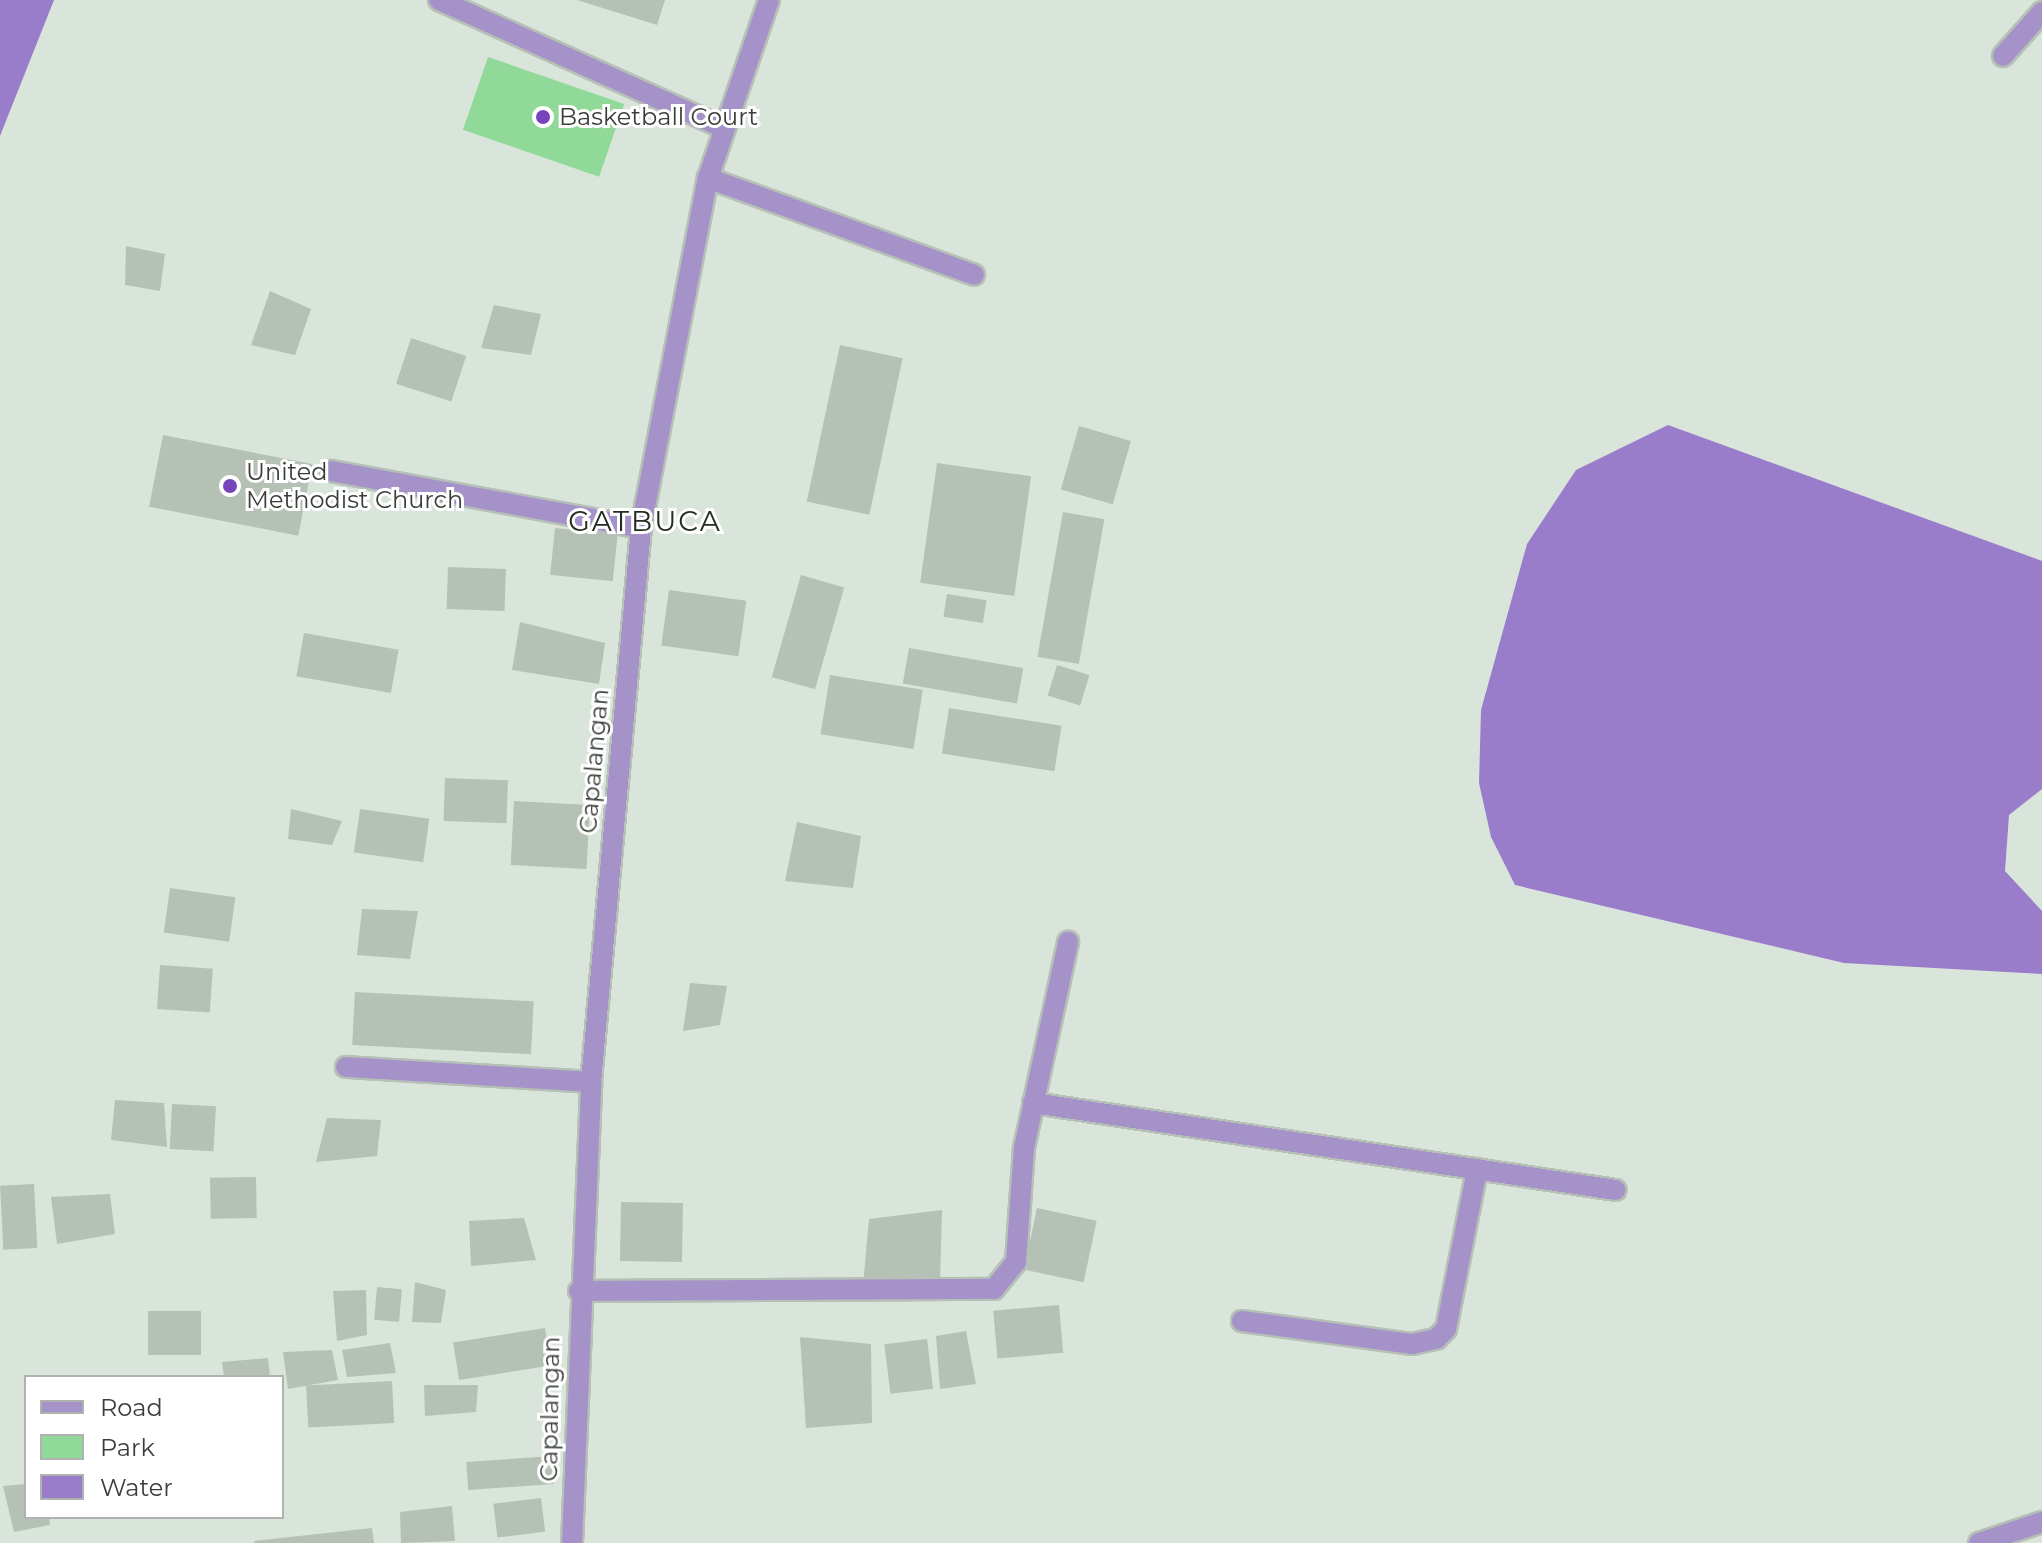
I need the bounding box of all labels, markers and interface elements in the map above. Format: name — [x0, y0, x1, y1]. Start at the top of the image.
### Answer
place label: Basketball Court — [559, 103, 758, 131]
marker: Basketball Court — [534, 108, 552, 126]
place label: United Methodist Church — [246, 458, 463, 514]
marker: United Methodist Church — [221, 477, 239, 495]
district label: GATBUCA — [568, 504, 722, 538]
street label: Capalangan — [573, 688, 615, 834]
street label: Capalangan — [534, 1336, 566, 1482]
legend — [24, 1375, 284, 1519]
text: Road — [100, 1393, 163, 1422]
text: Park — [100, 1433, 155, 1462]
text: Water — [100, 1473, 173, 1502]

